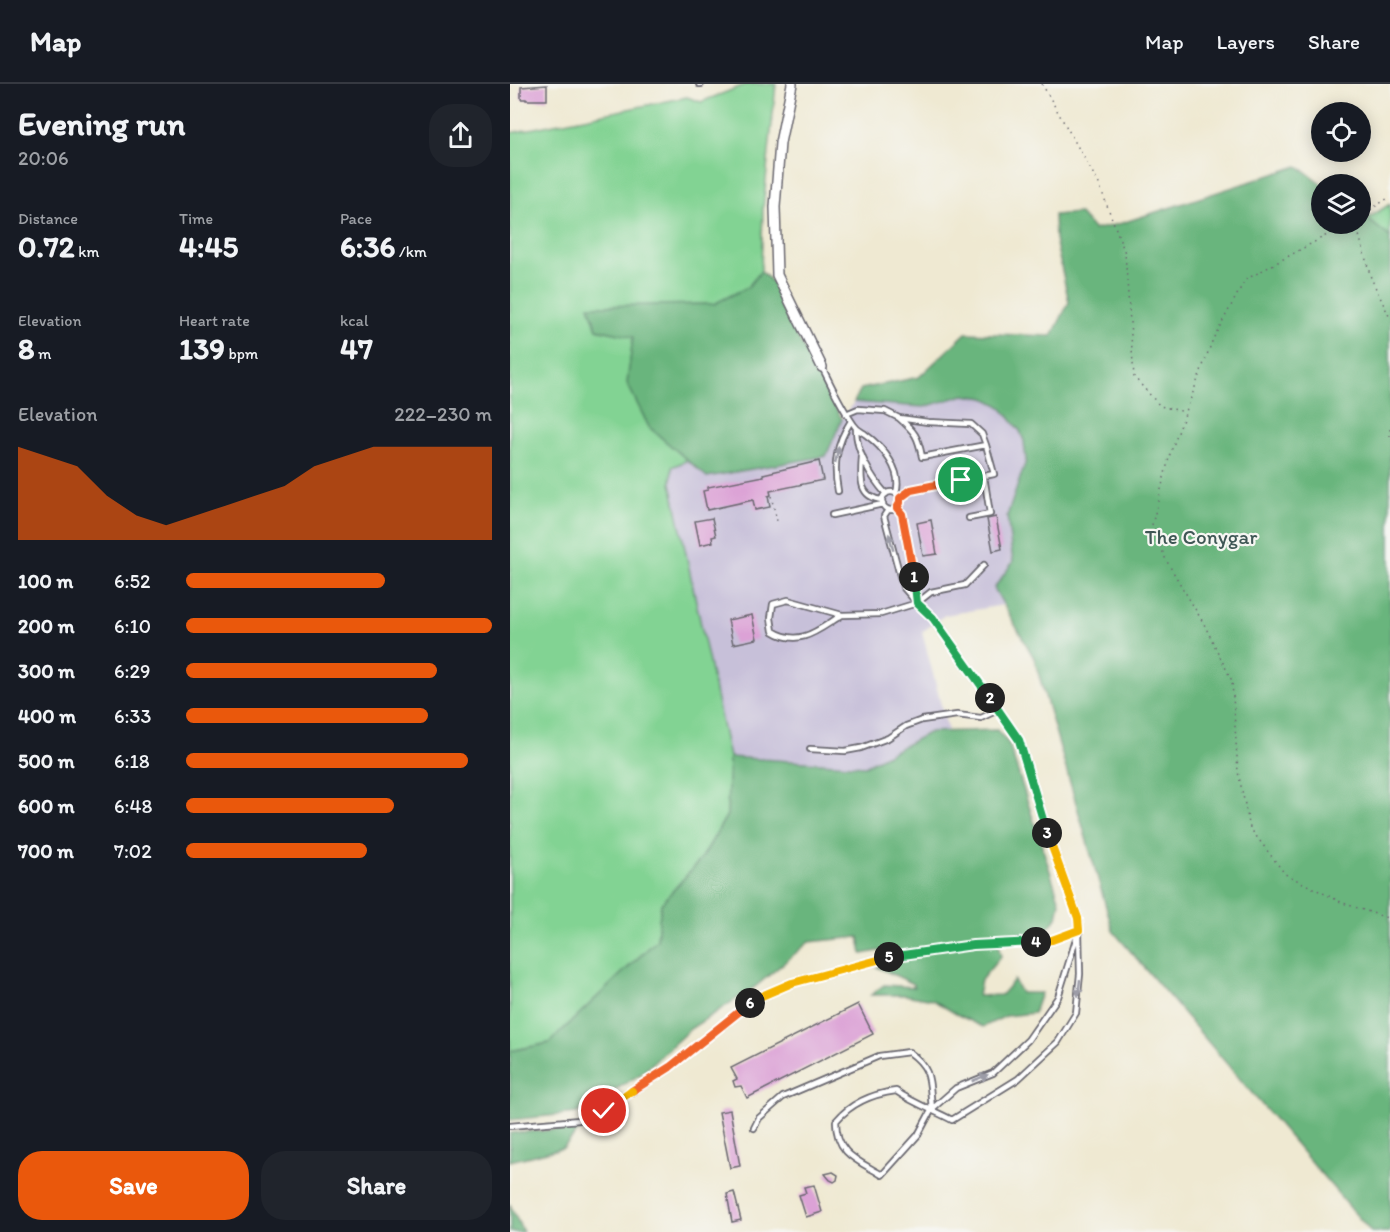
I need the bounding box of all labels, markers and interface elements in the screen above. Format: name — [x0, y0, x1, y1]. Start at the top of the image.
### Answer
text: Map — [30, 24, 81, 58]
text: Map — [1145, 29, 1184, 54]
text: Layers — [1217, 29, 1275, 54]
text: Share — [1308, 29, 1360, 54]
map controls — [1311, 102, 1371, 234]
button: locate — [1311, 102, 1371, 162]
text: Evening run — [18, 104, 185, 143]
button: share — [429, 104, 492, 167]
text: 20:06 — [18, 146, 69, 170]
button: layers — [1311, 174, 1371, 234]
text: Distance — [18, 209, 78, 228]
text: Time — [179, 209, 213, 228]
text: Pace — [340, 209, 372, 228]
text: 0.72 — [18, 228, 75, 265]
text: 4:45 — [179, 228, 238, 265]
text: 6:36 — [340, 228, 395, 265]
text: km — [75, 242, 99, 261]
text: /km — [395, 242, 427, 261]
text: Elevation — [18, 311, 82, 330]
text: Heart rate — [179, 311, 250, 330]
text: kcal — [340, 311, 368, 330]
text: 8 — [18, 330, 34, 367]
text: 139 — [179, 330, 225, 367]
text: 47 — [340, 330, 373, 367]
text: m — [34, 344, 52, 363]
text: bpm — [225, 344, 258, 363]
text: Elevation — [18, 402, 97, 426]
text: 222–230 m — [394, 402, 492, 426]
one-way arrow — [833, 446, 843, 464]
pin — [935, 454, 986, 505]
icon: arrive — [944, 463, 977, 496]
park label: The Conygar — [1145, 524, 1257, 549]
one-way arrow — [885, 533, 895, 551]
pin: 1 — [899, 562, 929, 592]
text: 1 — [910, 567, 918, 586]
text: 100 m — [18, 569, 73, 593]
text: 6:52 — [114, 569, 151, 593]
text: 200 m — [18, 614, 74, 638]
text: 6:10 — [114, 614, 151, 638]
text: 300 m — [18, 659, 75, 683]
text: 6:29 — [114, 659, 150, 683]
pin: 2 — [975, 683, 1005, 713]
text: 2 — [986, 688, 994, 707]
text: 400 m — [18, 704, 76, 728]
text: 6:33 — [114, 704, 151, 728]
text: 500 m — [18, 749, 74, 773]
text: 6:18 — [114, 749, 150, 773]
text: 600 m — [18, 794, 75, 818]
text: 6:48 — [114, 794, 152, 818]
pin: 3 — [1032, 818, 1062, 848]
text: 3 — [1043, 823, 1051, 842]
text: 700 m — [18, 839, 74, 863]
text: 7:02 — [114, 839, 152, 863]
pin: 4 — [1021, 927, 1051, 957]
text: 4 — [1031, 932, 1041, 951]
pin: 5 — [874, 942, 904, 972]
text: 5 — [885, 947, 893, 966]
one-way arrow — [1074, 979, 1084, 998]
pin: 6 — [735, 988, 765, 1018]
text: 6 — [746, 993, 754, 1012]
one-way arrow — [971, 1073, 989, 1082]
pin — [578, 1085, 629, 1136]
icon: check — [587, 1094, 620, 1127]
button: Save — [18, 1151, 249, 1220]
button: Share — [261, 1151, 492, 1220]

